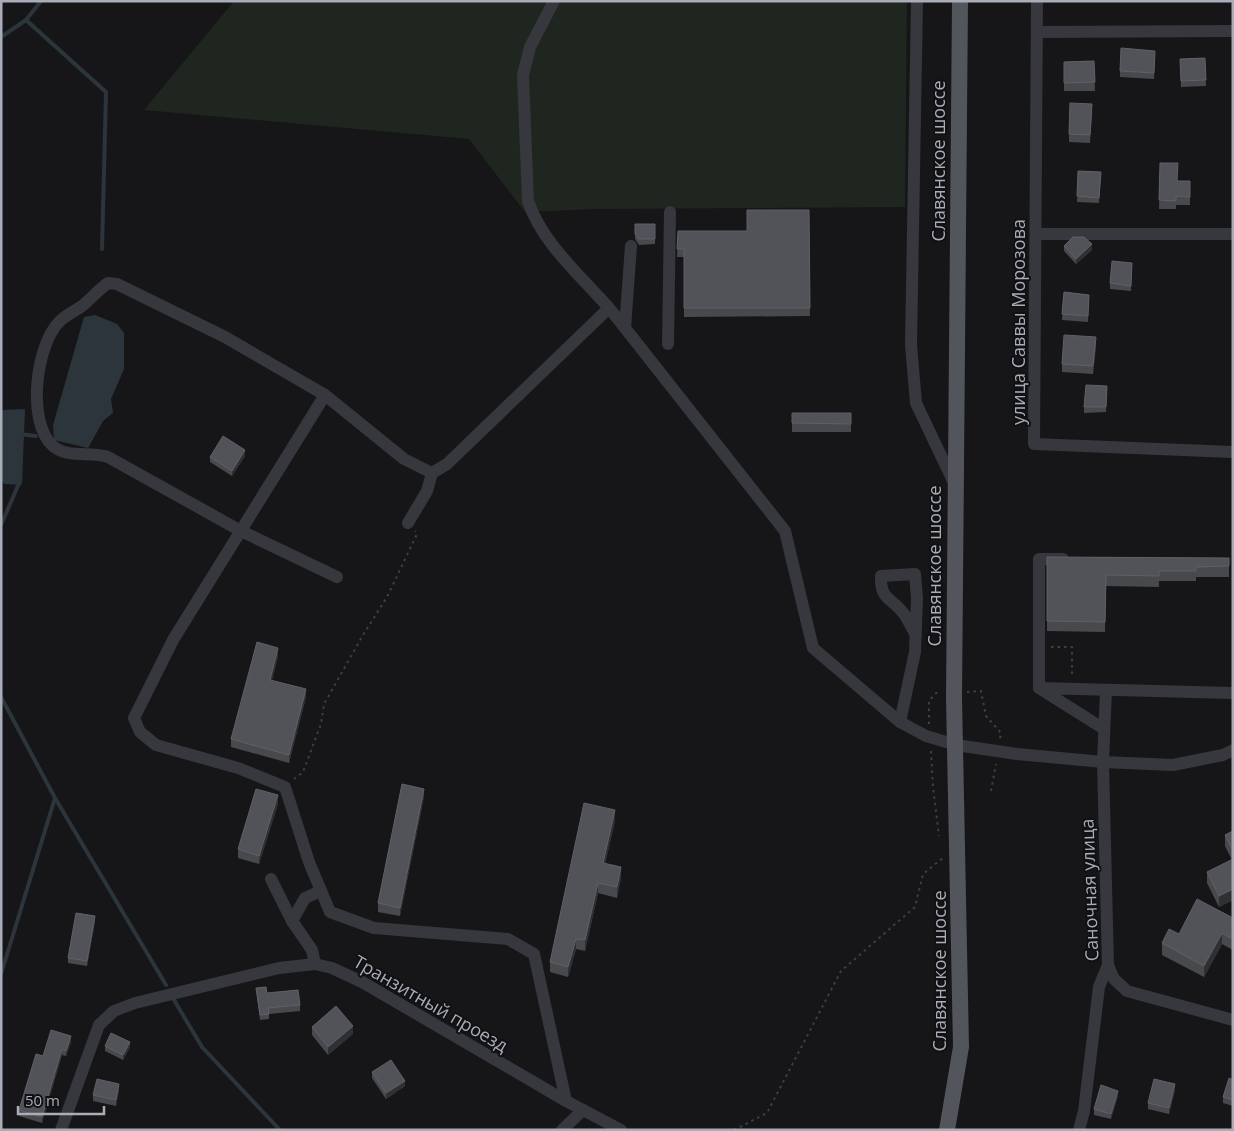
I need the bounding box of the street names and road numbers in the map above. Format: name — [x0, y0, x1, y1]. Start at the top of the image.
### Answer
street label: Славянское шоссе — [926, 80, 950, 242]
street label: улица Саввы Морозова — [1006, 219, 1030, 425]
street label: Славянское шоссе — [922, 485, 946, 647]
street label: Саночная улица — [1075, 818, 1103, 962]
street label: Славянское шоссе — [927, 890, 951, 1052]
street label: Транзитный проезд — [349, 949, 513, 1057]

